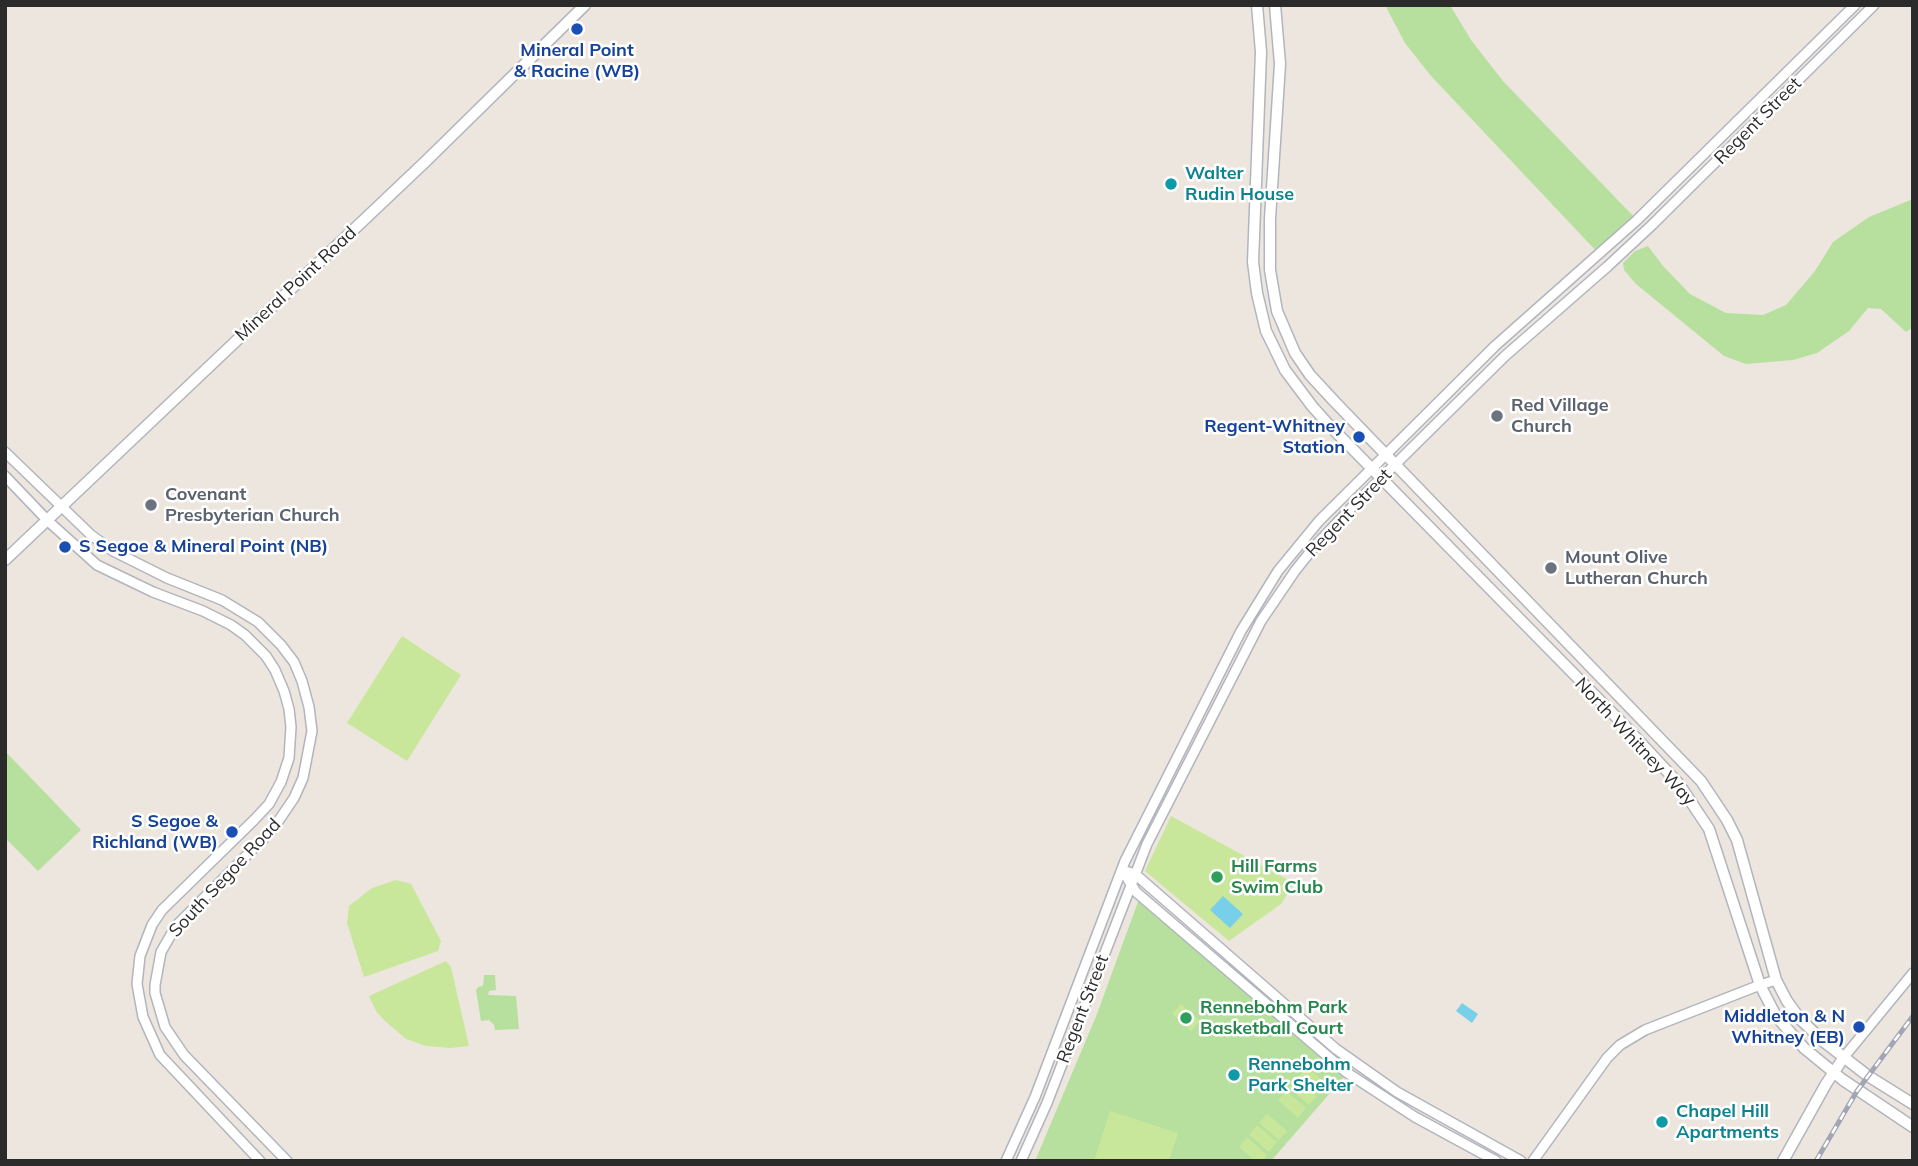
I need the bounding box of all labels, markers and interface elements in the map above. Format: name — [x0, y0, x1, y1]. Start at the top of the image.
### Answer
marker: Mineral Point & Racine (WB) — [569, 21, 585, 37]
place label: Mineral Point & Racine (WB) — [514, 40, 640, 82]
street label: Regent Street — [1710, 73, 1806, 169]
place label: Walter Rudin House — [1185, 163, 1294, 206]
marker: Walter Rudin House — [1163, 176, 1179, 192]
street label: Mineral Point Road — [231, 222, 361, 346]
place label: Red Village Church — [1511, 395, 1609, 438]
marker: Red Village Church — [1489, 408, 1505, 424]
place label: Regent-Whitney Station — [1204, 416, 1345, 458]
marker: Regent-Whitney Station — [1351, 429, 1367, 445]
street label: Regent Street — [1302, 464, 1396, 562]
place label: Covenant Presbyterian Church — [165, 484, 340, 526]
marker: Covenant Presbyterian Church — [143, 497, 159, 513]
place label: S Segoe & Mineral Point (NB) — [79, 536, 328, 558]
marker: S Segoe & Mineral Point (NB) — [57, 539, 73, 555]
place label: Mount Olive Lutheran Church — [1565, 547, 1708, 590]
marker: Mount Olive Lutheran Church — [1543, 560, 1559, 576]
street label: North Whitney Way — [1570, 674, 1700, 810]
place label: S Segoe & Richland (WB) — [92, 811, 218, 854]
street label: South Segoe Road — [165, 814, 285, 942]
marker: S Segoe & Richland (WB) — [224, 824, 240, 840]
place label: Hill Farms Swim Club — [1231, 856, 1323, 898]
marker: Hill Farms Swim Club — [1209, 869, 1225, 885]
street label: Regent Street — [1052, 952, 1114, 1066]
place label: Rennebohm Park Basketball Court — [1200, 997, 1347, 1040]
place label: Middleton & N Whitney (EB) — [1724, 1006, 1845, 1048]
marker: Rennebohm Park Basketball Court — [1178, 1010, 1194, 1026]
marker: Middleton & N Whitney (EB) — [1851, 1019, 1867, 1035]
place label: Rennebohm Park Shelter — [1248, 1054, 1353, 1096]
marker: Rennebohm Park Shelter — [1226, 1067, 1242, 1083]
place label: Chapel Hill Apartments — [1676, 1101, 1779, 1144]
marker: Chapel Hill Apartments — [1654, 1114, 1670, 1130]

